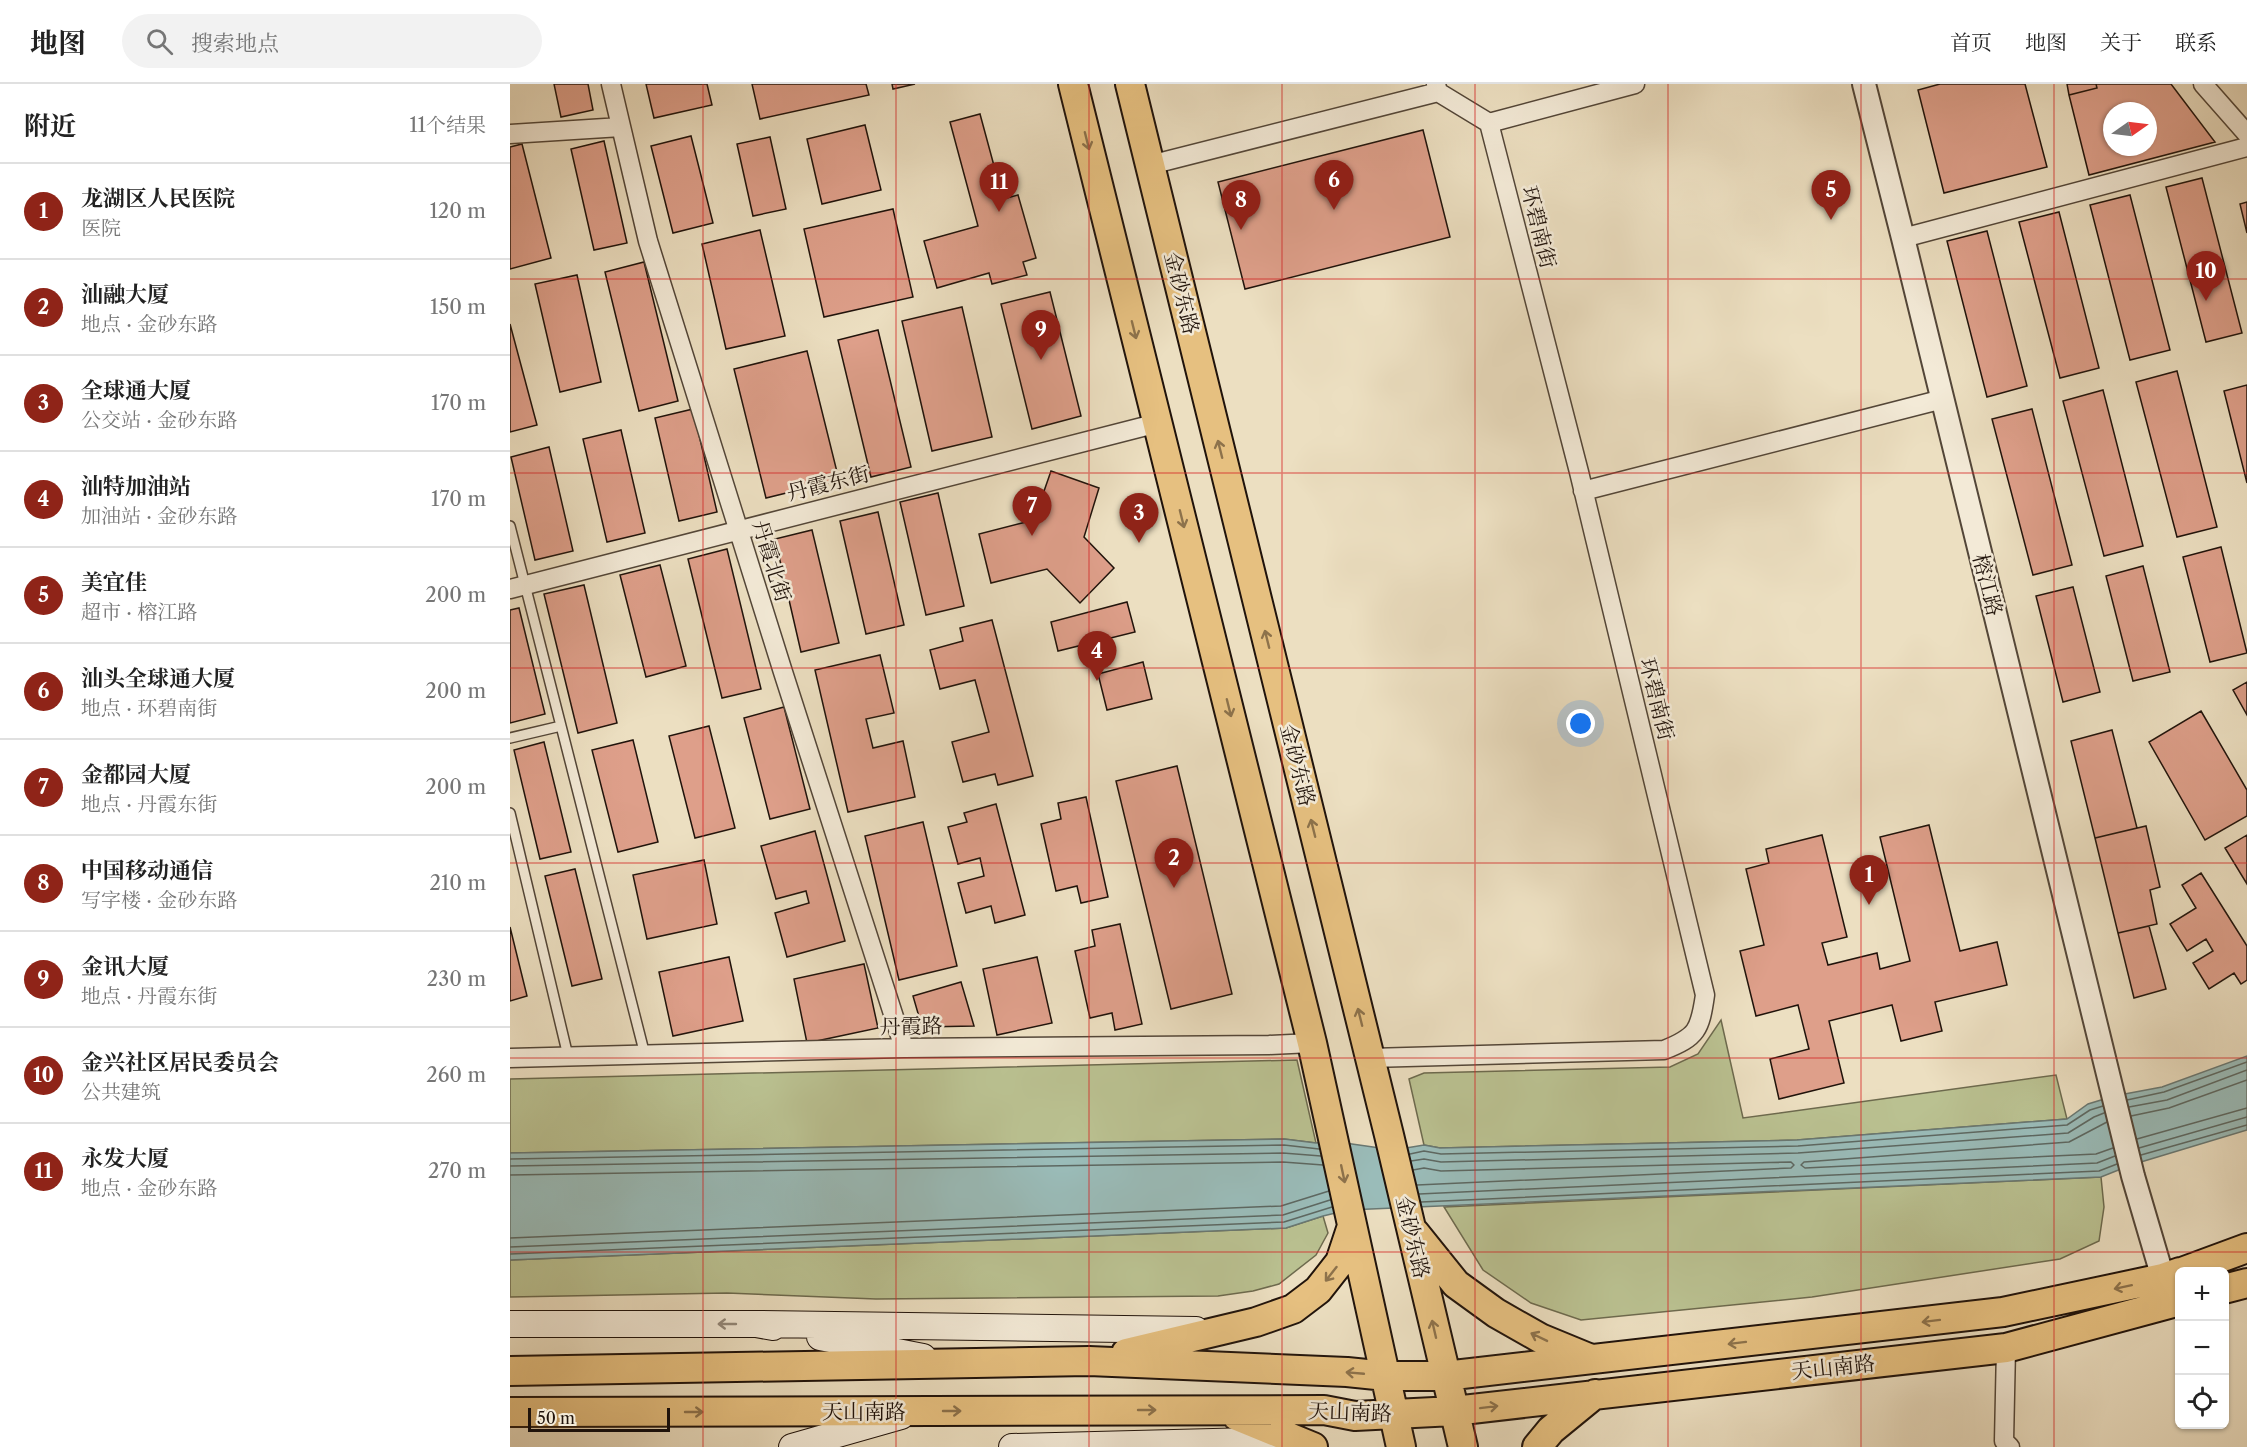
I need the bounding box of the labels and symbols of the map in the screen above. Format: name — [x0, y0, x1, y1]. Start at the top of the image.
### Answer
north arrow — [2103, 102, 2157, 156]
one-way arrow — [1081, 131, 1093, 150]
pin: 6 — [1314, 160, 1354, 210]
pin: 11 — [980, 162, 1018, 212]
pin: 5 — [1812, 170, 1850, 220]
pin: 8 — [1222, 180, 1260, 230]
street label: 环碧南街 — [1517, 183, 1561, 271]
street label: 金砂东路 — [1160, 249, 1204, 337]
pin: 10 — [2186, 252, 2226, 301]
pin: 9 — [1022, 310, 1060, 360]
one-way arrow — [1129, 320, 1141, 339]
one-way arrow — [1214, 440, 1225, 459]
street label: 丹霞东街 — [784, 461, 872, 505]
pin: 7 — [1012, 486, 1052, 536]
pin: 3 — [1120, 494, 1158, 543]
one-way arrow — [1176, 509, 1188, 528]
street label: 丹霞北街 — [748, 517, 796, 605]
street label: 榕江路 — [1968, 551, 2008, 619]
one-way arrow — [1260, 629, 1272, 648]
pin: 4 — [1078, 632, 1116, 681]
street label: 环碧南街 — [1635, 655, 1679, 743]
one-way arrow — [1223, 698, 1235, 717]
your location — [1566, 709, 1595, 738]
street label: 金砂东路 — [1276, 721, 1320, 809]
one-way arrow — [1307, 819, 1319, 838]
pin: 2 — [1154, 838, 1194, 888]
pin: 1 — [1850, 856, 1888, 905]
one-way arrow — [1354, 1008, 1366, 1027]
street label: 丹霞路 — [879, 1013, 943, 1039]
one-way arrow — [1337, 1164, 1349, 1183]
street label: 金砂东路 — [1391, 1193, 1435, 1281]
one-way arrow — [1324, 1266, 1337, 1282]
one-way arrow — [2114, 1282, 2133, 1293]
one-way arrow — [1922, 1316, 1942, 1327]
one-way arrow — [717, 1318, 737, 1330]
one-way arrow — [1428, 1320, 1439, 1339]
one-way arrow — [1530, 1330, 1548, 1342]
one-way arrow — [1728, 1338, 1748, 1349]
street label: 天山南路 — [1790, 1350, 1876, 1384]
one-way arrow — [1346, 1367, 1366, 1378]
street label: 天山南路 — [1308, 1398, 1392, 1426]
street label: 天山南路 — [822, 1399, 906, 1424]
one-way arrow — [1478, 1401, 1498, 1412]
one-way arrow — [1137, 1404, 1157, 1416]
scale bar — [528, 1405, 670, 1432]
one-way arrow — [942, 1405, 962, 1417]
one-way arrow — [684, 1406, 704, 1418]

